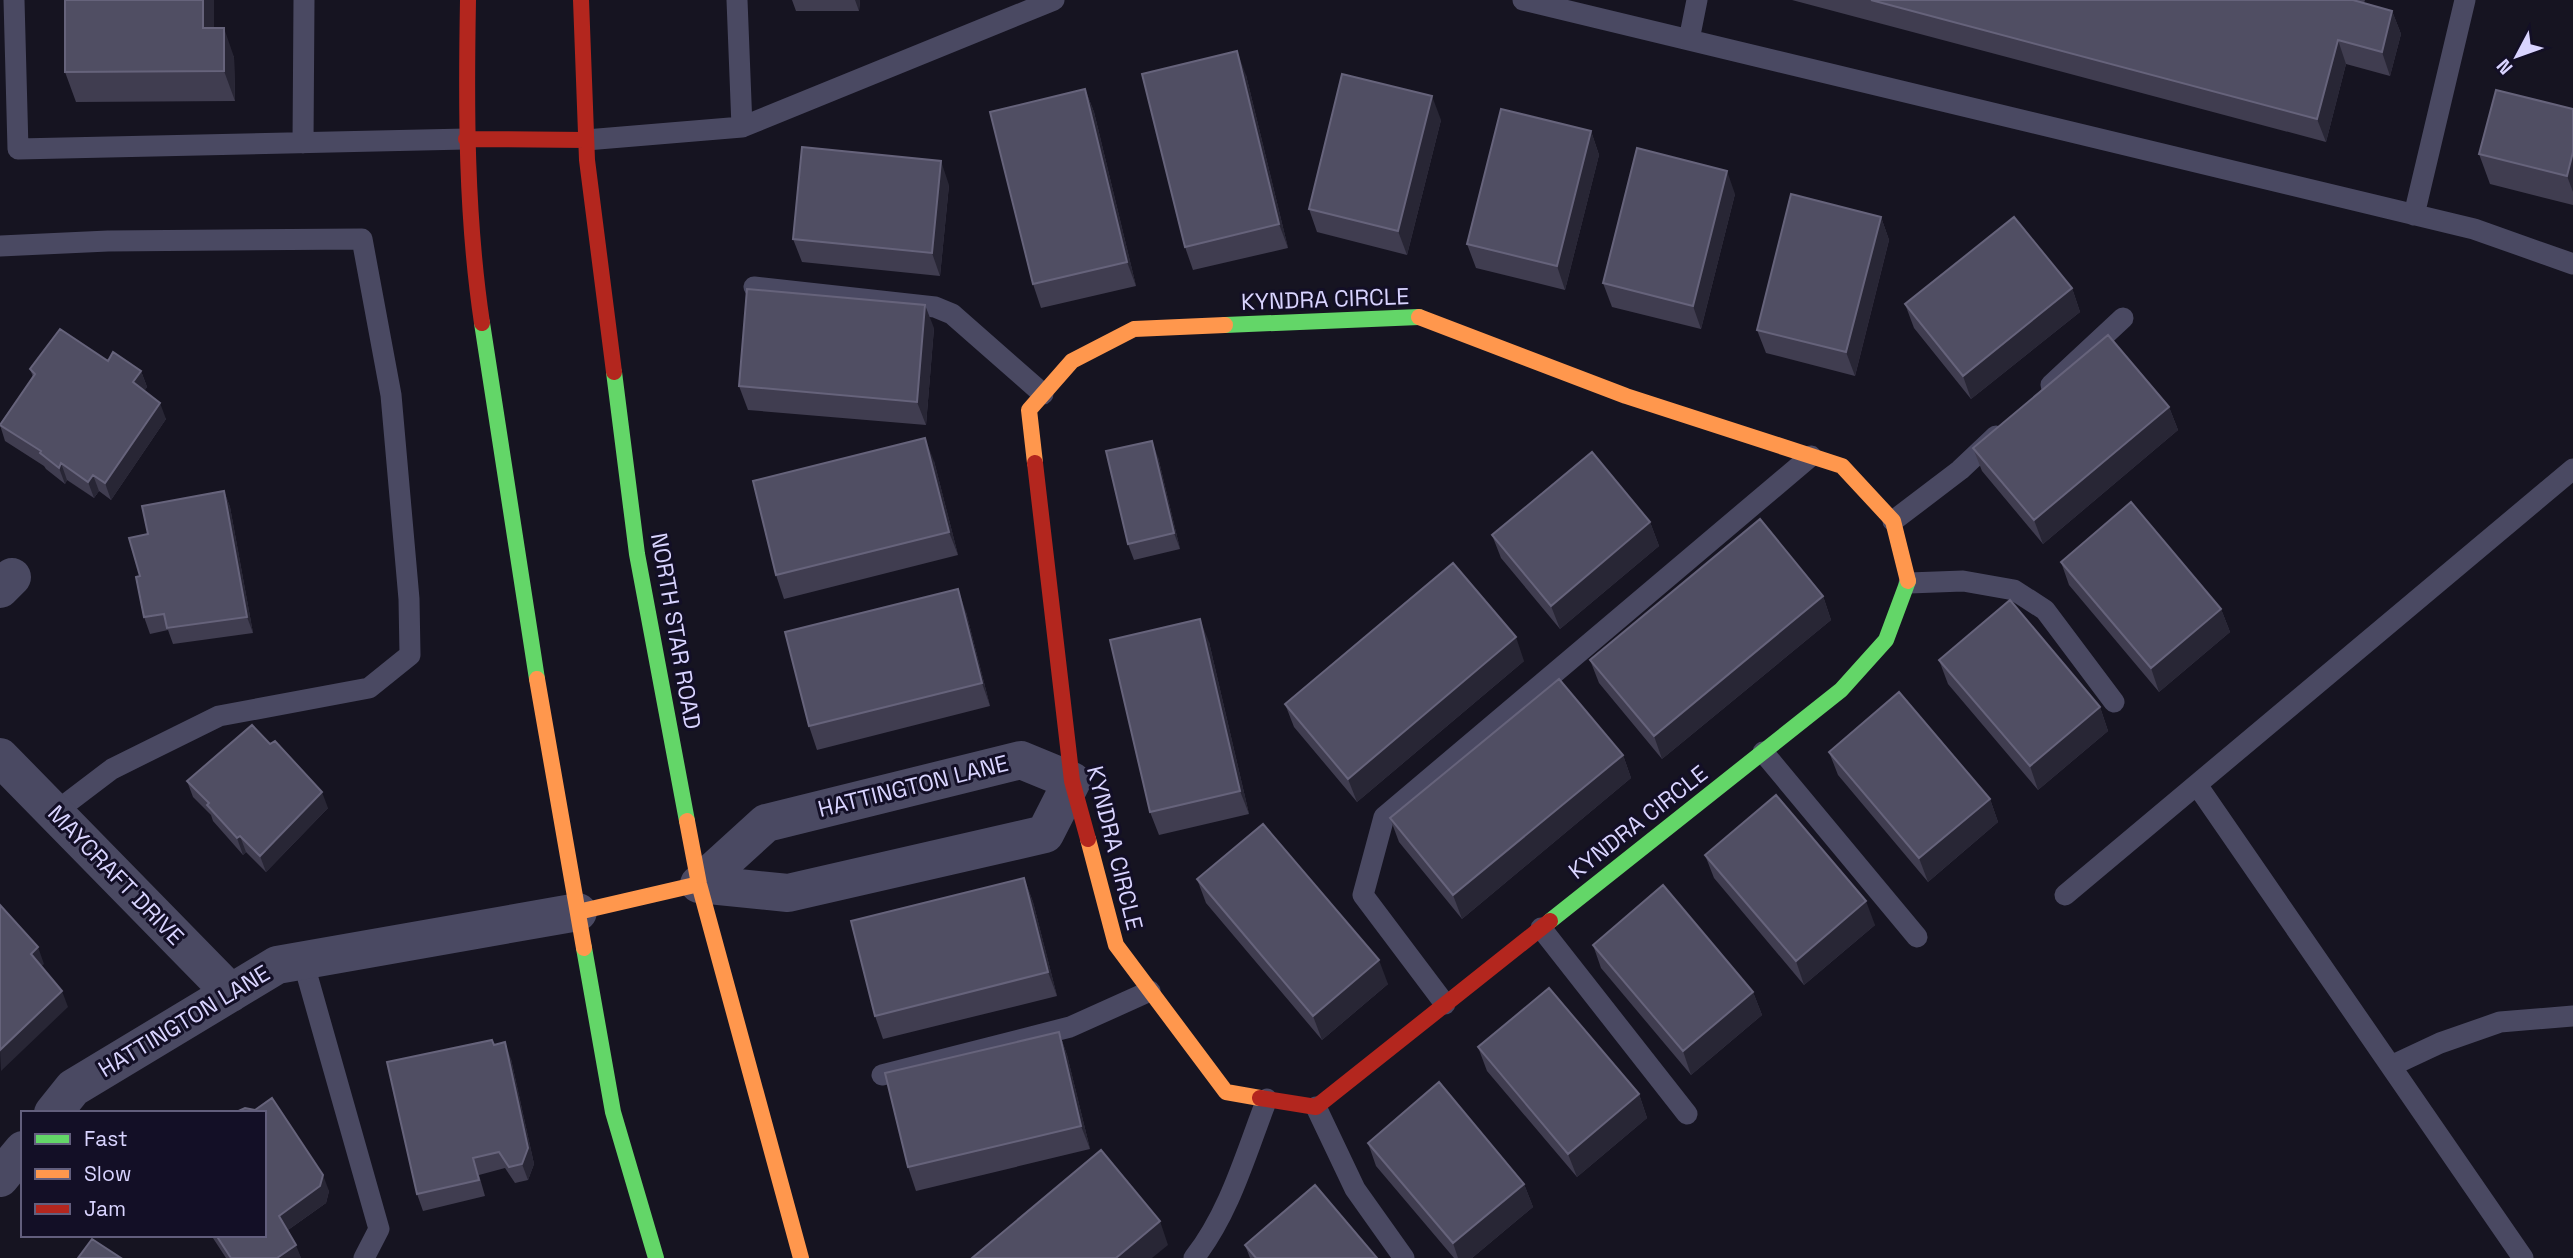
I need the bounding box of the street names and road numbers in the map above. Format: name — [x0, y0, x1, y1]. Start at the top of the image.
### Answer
street label: KYNDRA CIRCLE — [1240, 281, 1410, 317]
street label: NORTH STAR ROAD — [644, 530, 708, 732]
street label: HATTINGTON LANE — [815, 748, 1011, 824]
street label: KYNDRA CIRCLE — [1562, 758, 1714, 886]
street label: KYNDRA CIRCLE — [1080, 763, 1150, 933]
street label: MAYCRAFT DRIVE — [41, 799, 191, 951]
street label: HATTINGTON LANE — [93, 958, 275, 1084]

